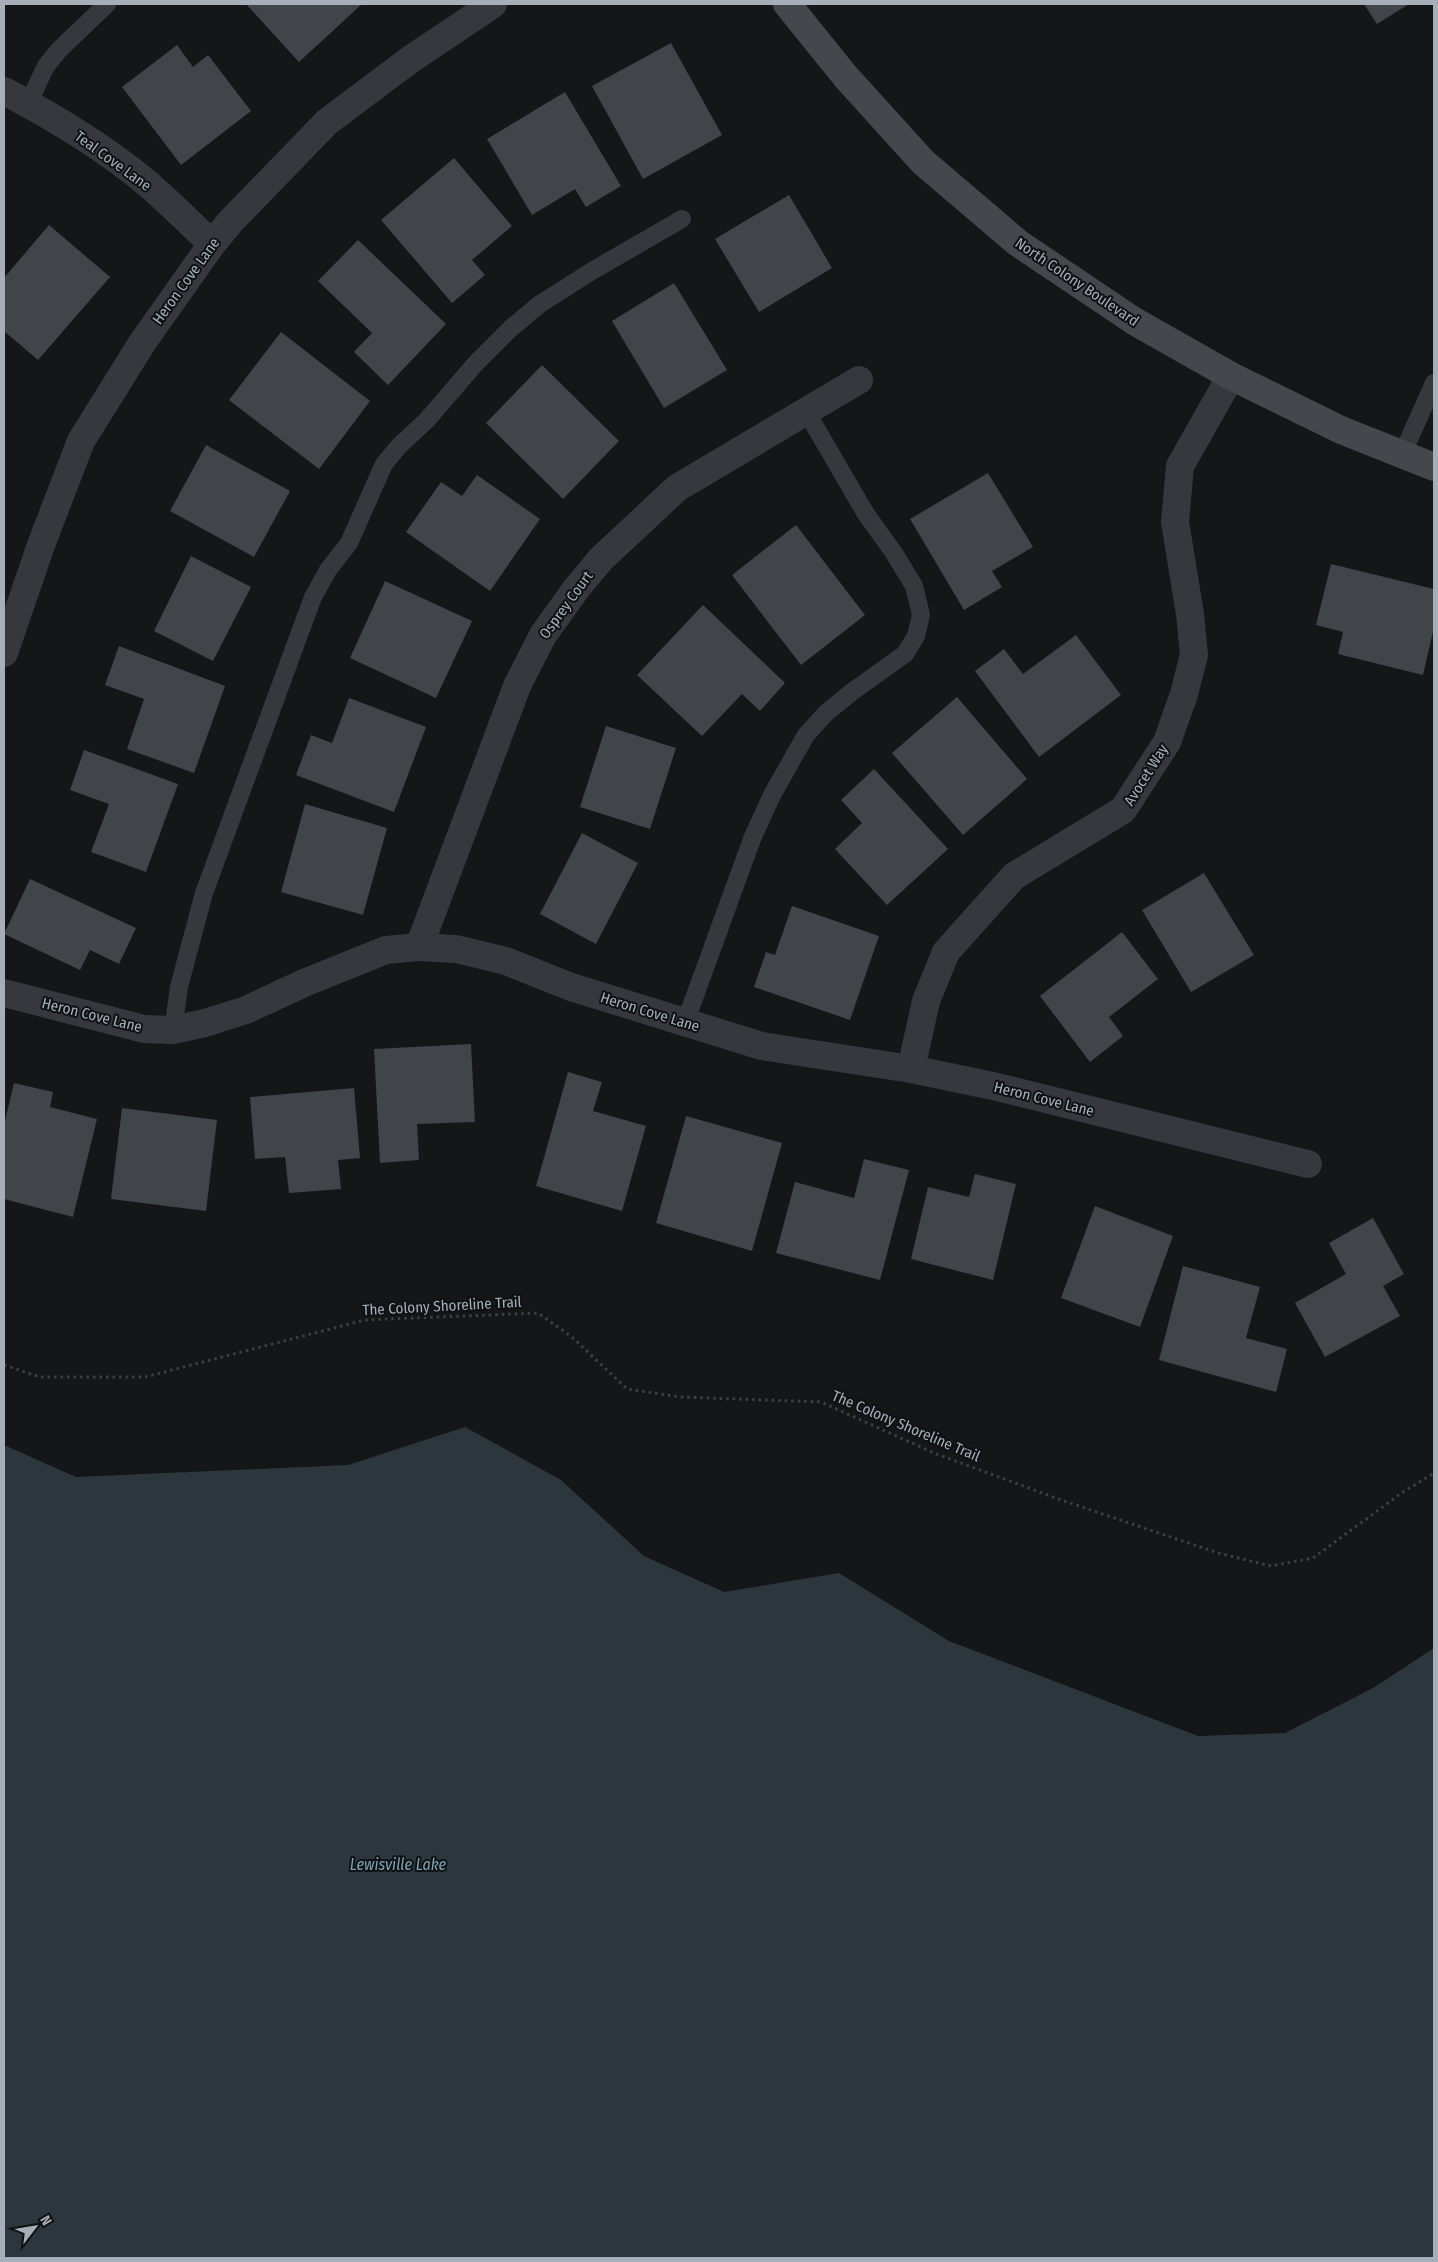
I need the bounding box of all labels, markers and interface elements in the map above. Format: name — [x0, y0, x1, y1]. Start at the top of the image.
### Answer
street label: Teal Cove Lane — [71, 127, 155, 195]
street label: Heron Cove Lane — [149, 234, 223, 328]
street label: North Colony Boulevard — [1012, 234, 1142, 330]
street label: Osprey Court — [535, 568, 597, 642]
street label: Avocet Way — [1120, 741, 1172, 809]
street label: Heron Cove Lane — [598, 988, 702, 1036]
street label: Heron Cove Lane — [40, 994, 144, 1036]
street label: Heron Cove Lane — [992, 1078, 1096, 1120]
street label: The Colony Shoreline Trail — [362, 1293, 522, 1319]
street label: The Colony Shoreline Trail — [829, 1387, 983, 1465]
water label: Lewisville Lake — [350, 1855, 447, 1874]
north arrow — [10, 2202, 60, 2252]
text: N — [36, 2213, 55, 2229]

